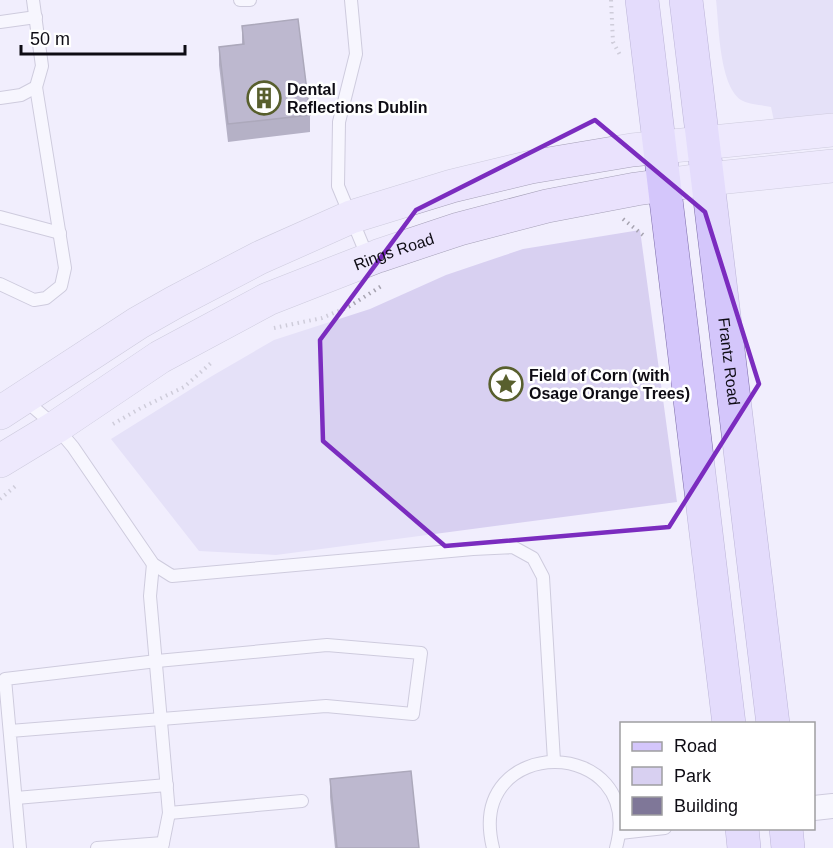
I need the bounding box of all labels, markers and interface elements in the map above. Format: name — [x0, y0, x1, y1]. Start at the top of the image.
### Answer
scale bar — [21, 18, 184, 56]
text: 50 m — [30, 29, 70, 49]
building icon: Dental Reflections Dublin — [246, 80, 282, 116]
place label: Dental Reflections Dublin — [287, 81, 427, 116]
street label: Rings Road — [351, 230, 436, 274]
street label: Frantz Road — [715, 317, 743, 406]
place icon: Field of Corn (with Osage Orange Trees) — [488, 366, 524, 402]
place label: Field of Corn (with Osage Orange Trees) — [529, 367, 690, 402]
legend — [620, 722, 815, 830]
text: Road — [674, 736, 717, 756]
text: Park — [674, 766, 712, 786]
text: Building — [674, 796, 738, 816]

